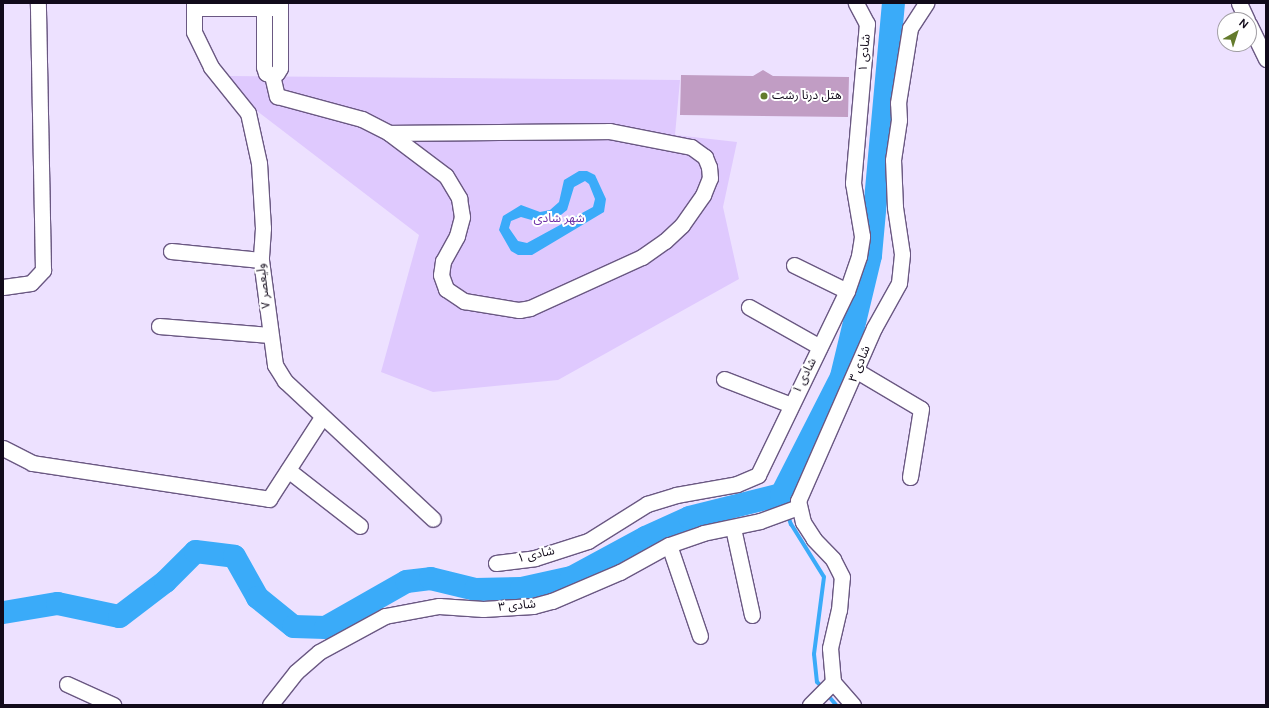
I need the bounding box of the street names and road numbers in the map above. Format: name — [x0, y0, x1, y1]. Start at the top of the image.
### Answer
street label: شادی ۱ — [856, 34, 874, 72]
street label: ولیعصر ۷ — [254, 263, 274, 309]
street label: شادی ۳ — [846, 344, 874, 384]
street label: شادی ۱ — [790, 356, 820, 396]
street label: شادی ۱ — [516, 544, 556, 566]
street label: شادی ۳ — [498, 597, 536, 615]

